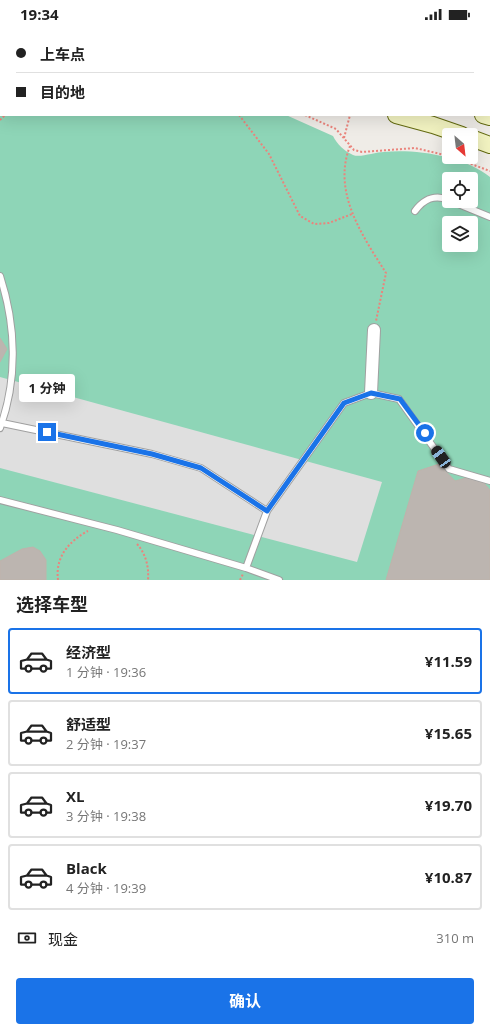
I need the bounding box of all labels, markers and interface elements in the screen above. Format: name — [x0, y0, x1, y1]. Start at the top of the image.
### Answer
text: 19:34 — [20, 4, 59, 24]
text: 上车点 — [40, 44, 85, 64]
text: 目的地 — [40, 82, 85, 102]
north arrow — [442, 128, 478, 164]
map controls — [442, 128, 478, 252]
button: locate — [442, 172, 478, 208]
button: layers — [442, 216, 478, 252]
callout: 1 分钟 — [19, 374, 75, 402]
text: 1 分钟 — [29, 379, 65, 397]
route end — [38, 423, 56, 441]
route start — [416, 424, 434, 442]
car — [429, 444, 453, 470]
text: 选择车型 — [16, 592, 88, 616]
text: 经济型 — [66, 642, 111, 662]
icon: car — [18, 643, 54, 679]
text: ¥11.59 — [425, 651, 472, 671]
text: 1 分钟 · 19:36 — [66, 663, 146, 681]
text: 舒适型 — [66, 714, 111, 734]
icon: car — [18, 715, 54, 751]
text: ¥15.65 — [425, 723, 472, 743]
text: 2 分钟 · 19:37 — [66, 735, 146, 753]
text: XL — [66, 786, 84, 806]
icon: car — [18, 787, 54, 823]
text: ¥19.70 — [425, 795, 472, 815]
text: 3 分钟 · 19:38 — [66, 807, 146, 825]
text: Black — [66, 858, 107, 878]
icon: car — [18, 859, 54, 895]
text: ¥10.87 — [425, 867, 472, 887]
text: 4 分钟 · 19:39 — [66, 879, 146, 897]
icon: cash — [16, 927, 38, 949]
text: 现金 — [48, 929, 78, 949]
text: 310 m — [436, 929, 474, 947]
button: 确认 — [16, 978, 474, 1024]

